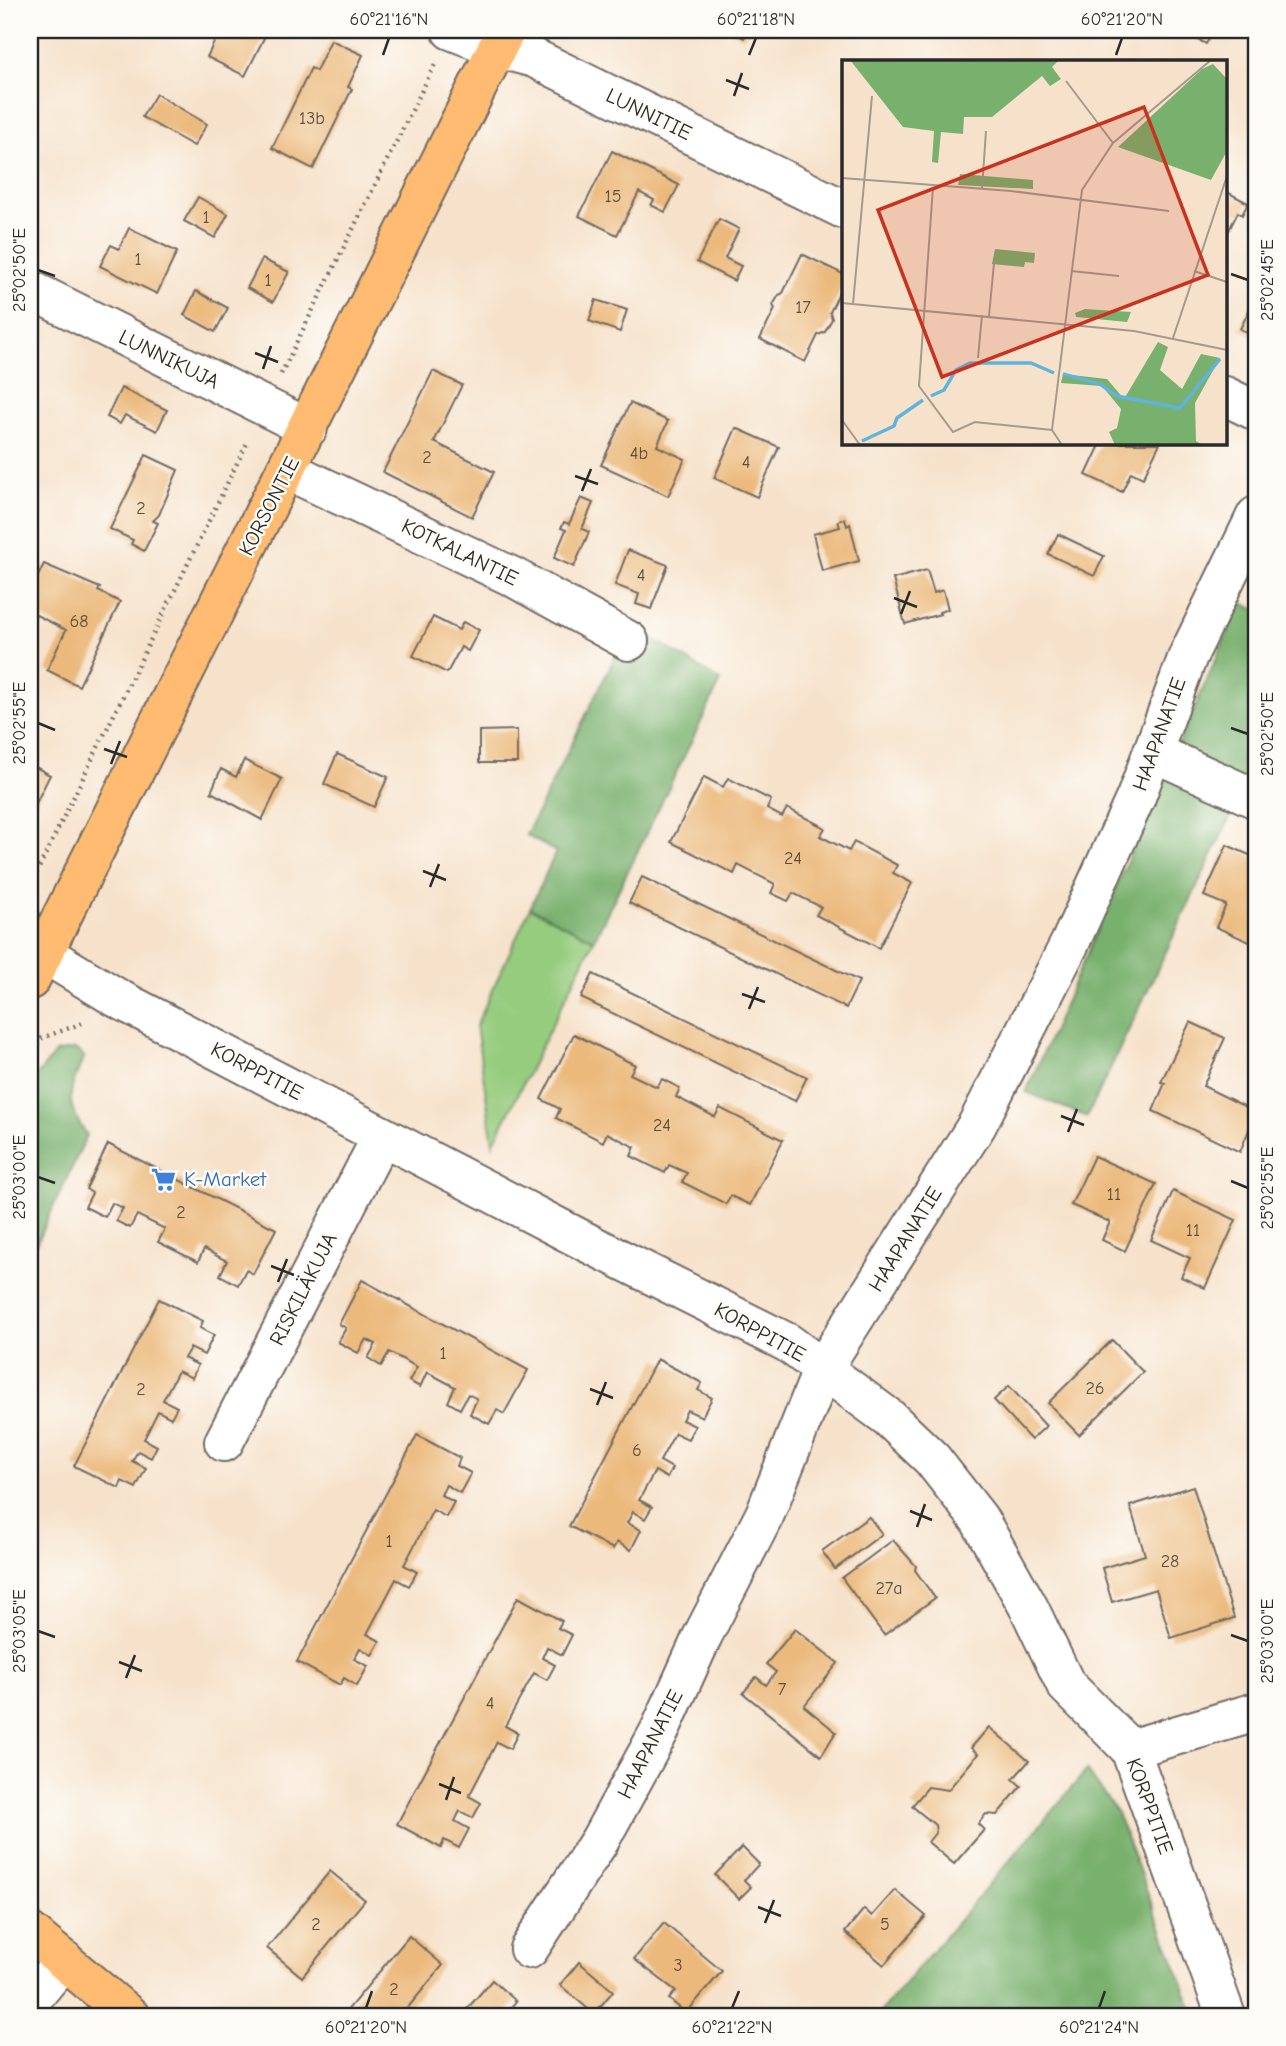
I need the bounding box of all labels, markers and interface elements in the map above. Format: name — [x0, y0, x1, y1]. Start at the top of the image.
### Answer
text: 60°21'16"N — [350, 9, 428, 30]
text: 60°21'18"N — [717, 9, 795, 30]
text: 60°21'20"N — [1081, 9, 1163, 30]
inset map — [842, 60, 1226, 444]
street label: LUNNITIE — [602, 83, 696, 145]
house number: 13b — [299, 108, 325, 129]
house number: 15 — [605, 186, 621, 207]
house number: 1 — [202, 207, 210, 228]
text: 25°02'50"E — [9, 228, 30, 312]
text: 25°02'45"E — [1257, 239, 1278, 321]
house number: 1 — [134, 249, 142, 270]
house number: 1 — [264, 270, 272, 291]
house number: 17 — [795, 297, 811, 318]
street label: LUNNIKUJA — [115, 324, 223, 394]
house number: 4b — [630, 443, 648, 464]
house number: 2 — [422, 447, 432, 468]
house number: 4 — [742, 452, 750, 473]
street label: KORSONTIE — [234, 453, 304, 559]
house number: 2 — [136, 498, 146, 519]
street label: KOTKALANTIE — [398, 513, 522, 591]
house number: 4 — [637, 565, 645, 586]
house number: 68 — [69, 611, 89, 632]
street label: HAAPANATIE — [1127, 674, 1191, 794]
text: 25°02'55"E — [9, 681, 30, 764]
text: 25°02'50"E — [1257, 692, 1278, 776]
house number: 24 — [784, 848, 802, 869]
street label: KORPPITIE — [207, 1037, 307, 1105]
house number: 24 — [653, 1115, 671, 1136]
text: 25°03'00"E — [9, 1134, 30, 1219]
text: 25°02'55"E — [1257, 1146, 1278, 1229]
supermarket icon: K-Market — [150, 1165, 178, 1193]
place label: K-Market — [184, 1167, 267, 1191]
street label: HAAPANATIE — [863, 1182, 947, 1296]
house number: 11 — [1107, 1184, 1121, 1205]
house number: 2 — [176, 1202, 186, 1223]
house number: 11 — [1186, 1220, 1200, 1241]
street label: RISKILÄKUJA — [264, 1229, 342, 1349]
street label: KORPPITIE — [710, 1297, 810, 1367]
house number: 1 — [439, 1343, 447, 1364]
house number: 26 — [1085, 1378, 1105, 1399]
house number: 2 — [136, 1379, 146, 1400]
house number: 6 — [632, 1440, 642, 1461]
house number: 1 — [385, 1531, 393, 1552]
house number: 28 — [1161, 1551, 1179, 1572]
house number: 27a — [875, 1578, 903, 1599]
text: 25°03'05"E — [9, 1589, 30, 1673]
text: 25°03'00"E — [1257, 1598, 1278, 1683]
house number: 7 — [778, 1679, 787, 1700]
street label: HAAPANATIE — [612, 1686, 688, 1802]
house number: 4 — [486, 1693, 494, 1714]
street label: KORPPITIE — [1122, 1755, 1178, 1857]
house number: 2 — [311, 1914, 321, 1935]
house number: 5 — [880, 1914, 890, 1935]
house number: 3 — [673, 1955, 683, 1976]
house number: 2 — [389, 1979, 399, 2000]
text: 60°21'20"N — [325, 2017, 407, 2038]
text: 60°21'22"N — [692, 2017, 772, 2038]
text: 60°21'24"N — [1059, 2017, 1139, 2038]

